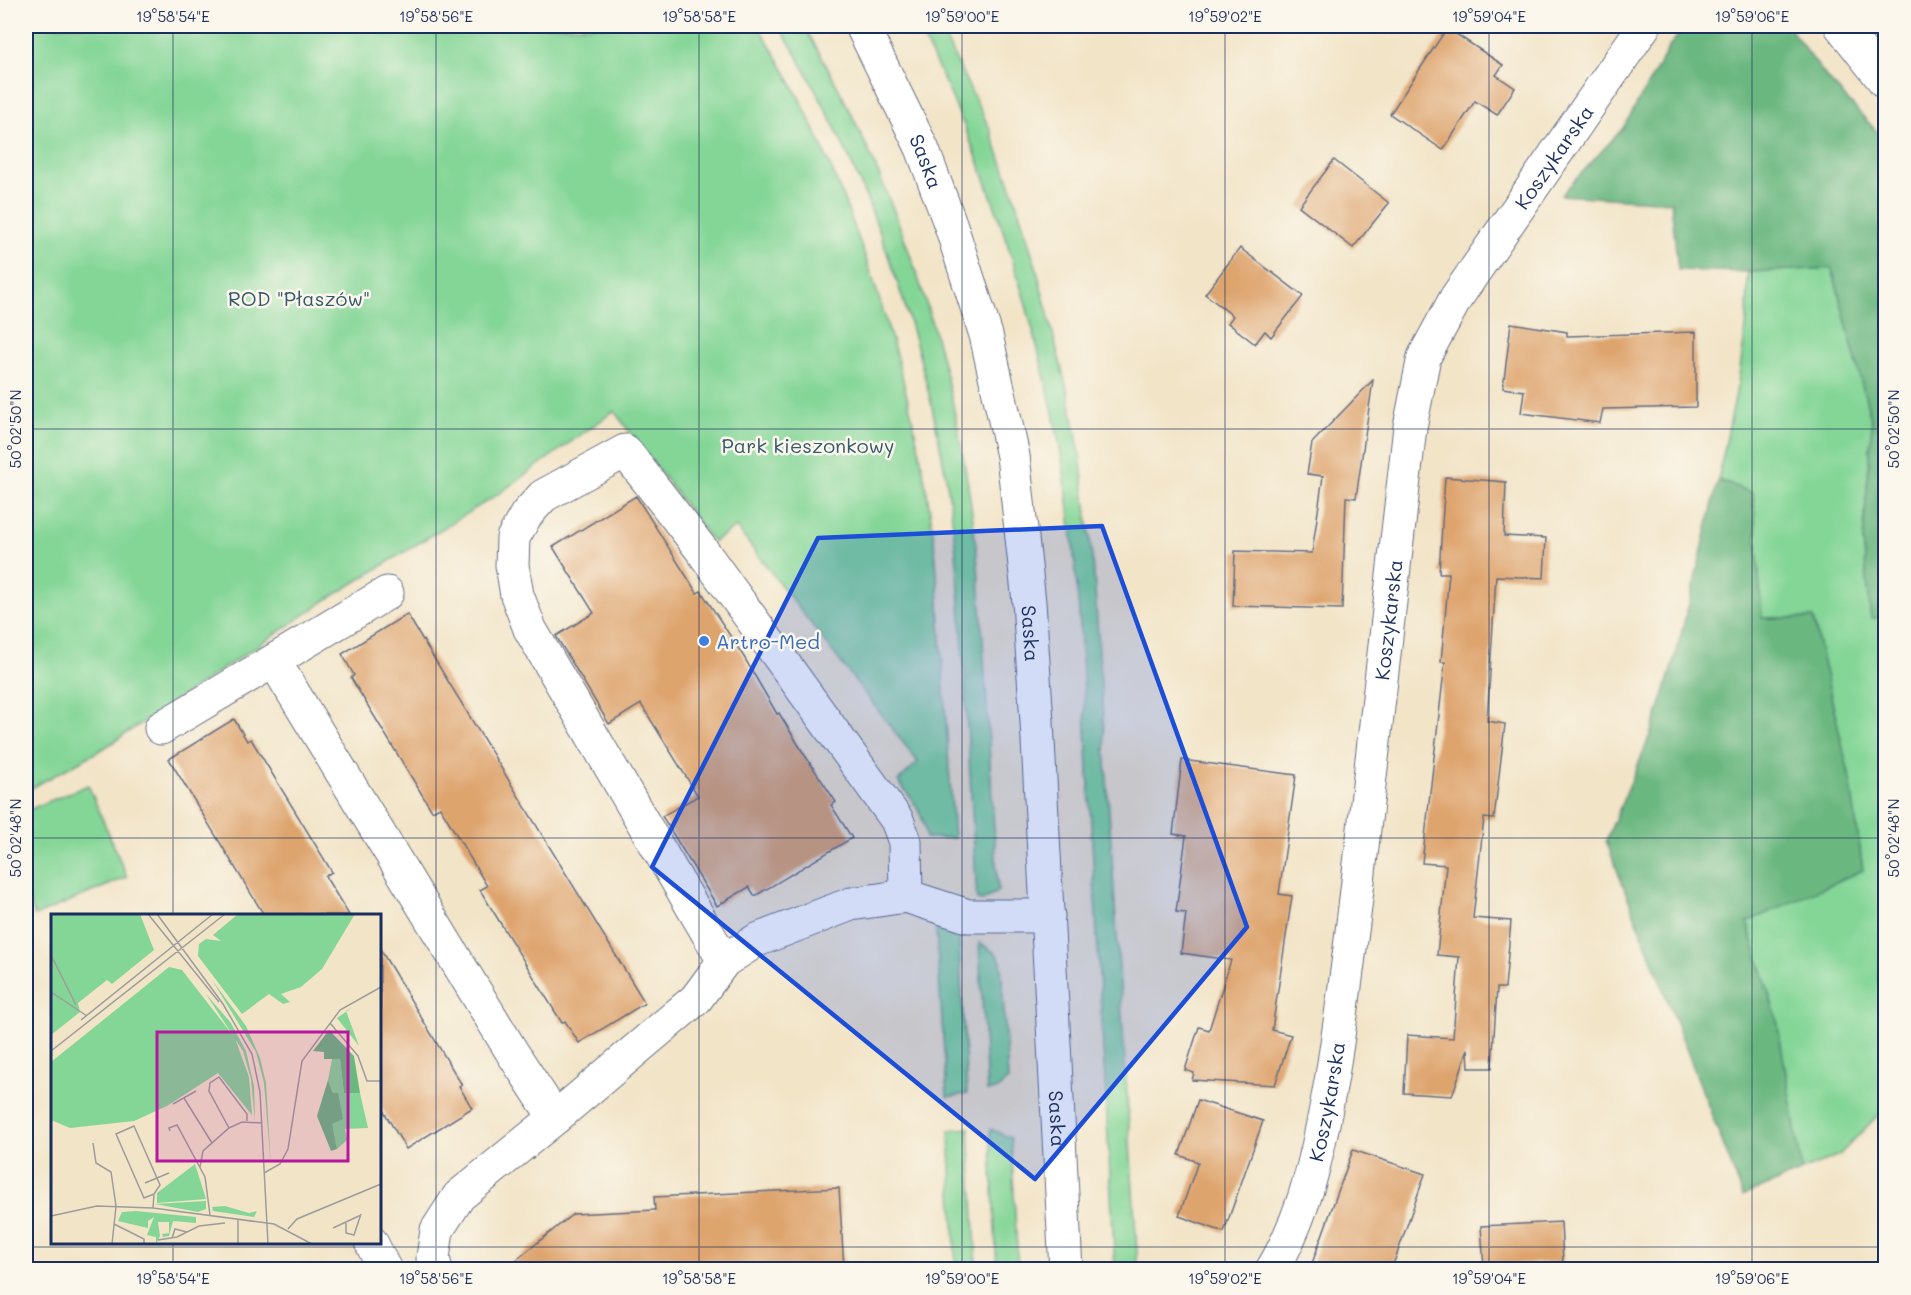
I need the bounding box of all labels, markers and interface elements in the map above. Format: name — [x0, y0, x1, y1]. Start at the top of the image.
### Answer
text: 19°58'54"E — [136, 6, 210, 26]
text: 19°58'56"E — [399, 6, 473, 26]
text: 19°58'58"E — [662, 6, 736, 26]
text: 19°59'00"E — [925, 6, 1000, 26]
text: 19°59'02"E — [1188, 6, 1262, 26]
text: 19°59'04"E — [1452, 6, 1527, 26]
text: 19°59'06"E — [1715, 6, 1790, 26]
street label: Koszykarska — [1508, 100, 1599, 214]
street label: Saska — [904, 129, 949, 192]
park label: ROD "Płaszów" — [228, 285, 370, 311]
text: 50°02'50"N — [5, 389, 25, 469]
text: 50°02'50"N — [1883, 389, 1903, 469]
park label: Park kieszonkowy — [721, 432, 895, 458]
street label: Koszykarska — [1368, 558, 1408, 681]
street label: Saska — [1016, 604, 1046, 663]
place label: Artro-Med — [716, 628, 820, 654]
marker: Artro-Med — [697, 634, 711, 648]
text: 50°02'48"N — [5, 799, 25, 877]
text: 50°02'48"N — [1883, 799, 1903, 877]
inset map — [51, 914, 381, 1244]
street label: Koszykarska — [1302, 1040, 1350, 1164]
street label: Saska — [1044, 1090, 1072, 1148]
text: 19°58'54"E — [136, 1268, 210, 1288]
text: 19°58'56"E — [399, 1268, 473, 1288]
text: 19°58'58"E — [662, 1268, 736, 1288]
text: 19°59'00"E — [925, 1268, 1000, 1288]
text: 19°59'02"E — [1188, 1268, 1262, 1288]
text: 19°59'04"E — [1452, 1268, 1527, 1288]
text: 19°59'06"E — [1715, 1268, 1790, 1288]

